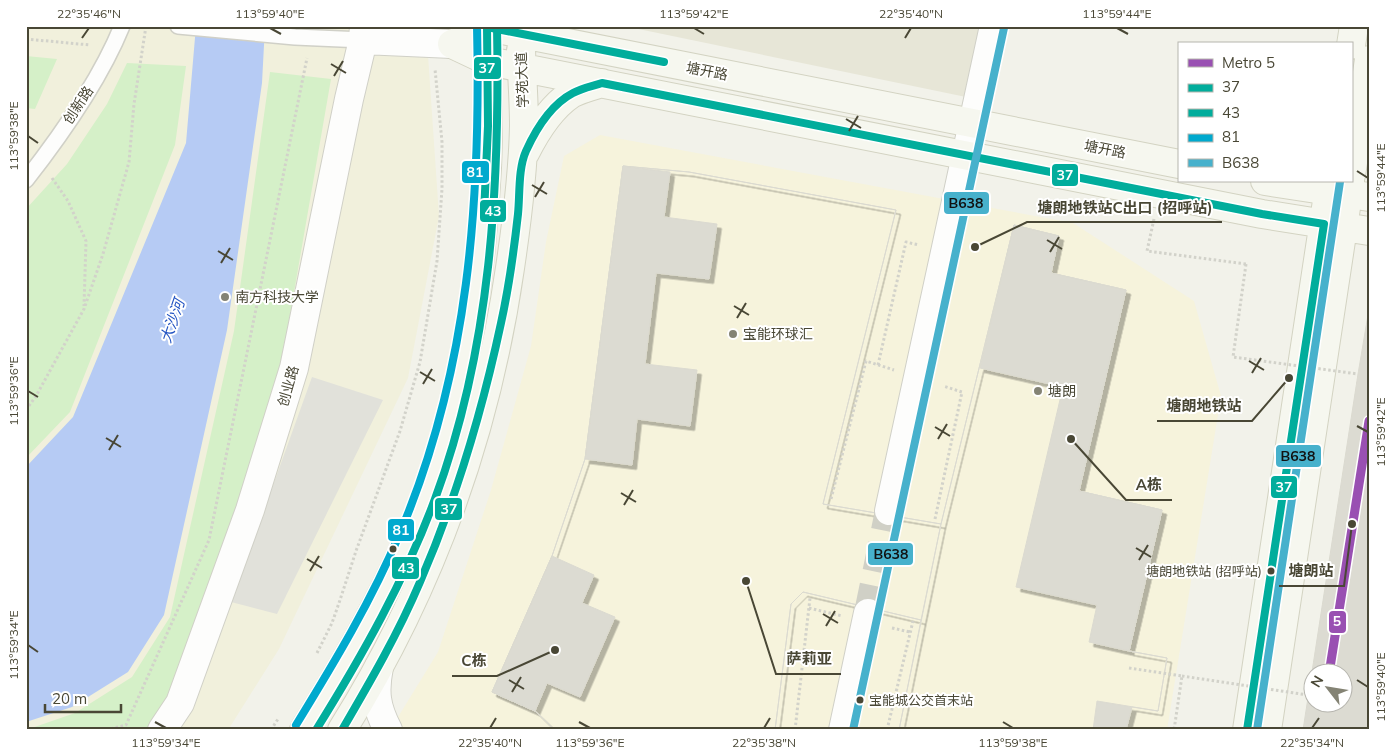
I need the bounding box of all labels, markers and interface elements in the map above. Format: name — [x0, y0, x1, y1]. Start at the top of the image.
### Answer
text: 22°35'46"N — [57, 6, 121, 21]
text: 113°59'40"E — [235, 6, 305, 21]
text: 113°59'42"E — [659, 6, 729, 21]
text: 22°35'40"N — [879, 6, 943, 21]
text: 113°59'44"E — [1082, 6, 1152, 21]
legend — [1178, 42, 1352, 182]
street label: 学苑大道 — [512, 52, 532, 108]
text: Metro 5 — [1222, 53, 1275, 72]
line badge: 37 — [473, 56, 502, 80]
street label: 塘开路 — [685, 58, 729, 84]
text: 37 — [479, 59, 495, 77]
text: 37 — [1222, 77, 1240, 96]
street label: 创新路 — [59, 83, 97, 127]
text: 113°59'38"E — [6, 101, 21, 171]
text: 43 — [1222, 103, 1240, 122]
text: 81 — [1222, 127, 1240, 146]
street label: 塘开路 — [1083, 136, 1127, 162]
text: 113°59'44"E — [1373, 143, 1388, 213]
text: B638 — [1222, 153, 1259, 172]
line badge: 81 — [461, 160, 490, 184]
text: 81 — [467, 163, 483, 181]
line badge: 37 — [1051, 163, 1079, 187]
text: 37 — [1057, 166, 1073, 184]
line badge: B638 — [943, 191, 990, 215]
callout: 塘朗地铁站C出口 (招呼站) — [1027, 192, 1222, 222]
text: B638 — [949, 194, 983, 212]
text: 塘朗地铁站C出口 (招呼站) — [1037, 198, 1213, 217]
line badge: 43 — [479, 199, 507, 223]
text: 43 — [485, 202, 501, 220]
place label: 南方科技大学 — [235, 288, 319, 306]
marker: 南方科技大学 — [219, 291, 231, 303]
water label: 大沙河 — [156, 294, 189, 345]
place label: 宝能环球汇 — [743, 325, 813, 343]
marker: 宝能环球汇 — [727, 328, 739, 340]
text: 113°59'36"E — [6, 356, 21, 426]
street label: 创业路 — [274, 363, 302, 409]
place label: 塘朗 — [1048, 382, 1076, 400]
marker: 塘朗 — [1032, 385, 1044, 397]
callout: 塘朗地铁站 — [1157, 391, 1252, 421]
text: 塘朗地铁站 — [1166, 396, 1242, 415]
text: 113°59'42"E — [1373, 397, 1388, 467]
line badge: B638 — [1275, 444, 1322, 468]
text: B638 — [1281, 447, 1315, 465]
callout: A栋 — [1126, 470, 1172, 500]
text: A栋 — [1136, 475, 1162, 494]
line badge: 37 — [1270, 475, 1298, 499]
text: 37 — [1276, 478, 1292, 496]
line badge: 37 — [434, 497, 463, 521]
text: 37 — [441, 500, 457, 518]
line badge: 81 — [387, 518, 415, 542]
text: 81 — [393, 521, 409, 539]
line badge: B638 — [867, 542, 914, 566]
unlabelled marker — [388, 544, 398, 554]
text: B638 — [874, 545, 908, 563]
line badge: 43 — [391, 556, 420, 580]
callout: 塘朗站 — [1279, 556, 1344, 586]
text: 43 — [398, 559, 414, 577]
text: 塘朗站 — [1288, 561, 1334, 580]
place label: 塘朗地铁站 (招呼站) — [1146, 563, 1262, 579]
marker: 塘朗地铁站 (招呼站) — [1266, 566, 1276, 576]
text: 113°59'34"E — [6, 610, 21, 680]
line badge: 5 — [1328, 610, 1347, 634]
text: 5 — [1333, 612, 1341, 630]
callout: 萨莉亚 — [776, 644, 841, 674]
callout: C栋 — [452, 646, 497, 676]
text: 萨莉亚 — [786, 649, 832, 668]
text: C栋 — [461, 651, 487, 670]
text: 113°59'40"E — [1373, 652, 1388, 722]
north arrow — [1302, 664, 1352, 714]
text: N — [1306, 672, 1327, 690]
scale bar — [45, 681, 121, 713]
text: 20 m — [52, 689, 87, 708]
place label: 宝能城公交首末站 — [869, 692, 973, 708]
marker: 宝能城公交首末站 — [855, 695, 865, 705]
text: 113°59'34"E — [131, 735, 201, 750]
text: 22°35'40"N — [458, 735, 522, 750]
text: 113°59'36"E — [555, 735, 625, 750]
text: 22°35'38"N — [732, 735, 796, 750]
text: 113°59'38"E — [978, 735, 1048, 750]
text: 22°35'34"N — [1280, 735, 1344, 750]

